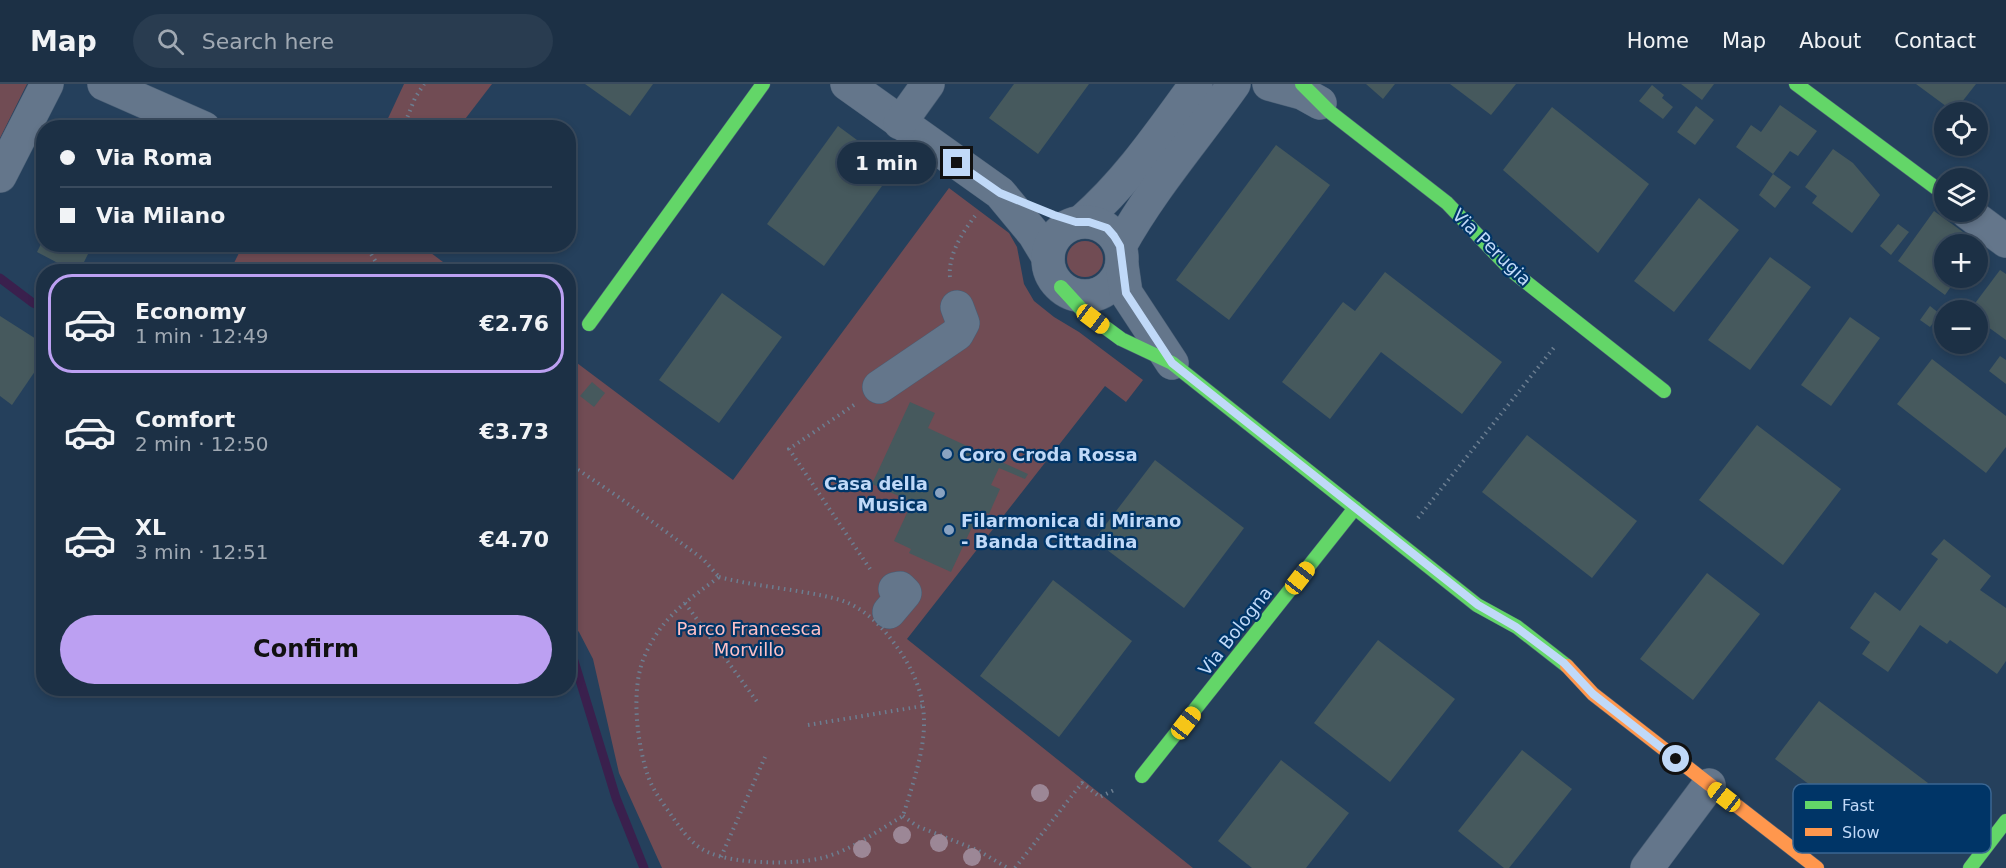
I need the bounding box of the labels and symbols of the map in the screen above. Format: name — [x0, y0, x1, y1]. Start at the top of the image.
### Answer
callout: 1 min — [837, 142, 936, 184]
route end — [943, 149, 970, 176]
street label: Via Perugia — [1448, 204, 1536, 290]
car — [1073, 301, 1113, 337]
place label: Coro Croda Rossa — [959, 444, 1138, 465]
marker: Coro Croda Rossa — [940, 447, 954, 461]
place label: Casa della Musica — [824, 473, 928, 515]
marker: Casa della Musica — [933, 486, 947, 500]
place label: Filarmonica di Mirano - Banda Cittadina — [961, 510, 1181, 552]
marker: Filarmonica di Mirano - Banda Cittadina — [942, 523, 956, 537]
car — [1282, 558, 1318, 598]
street label: Via Bologna — [1194, 582, 1276, 680]
park label: Parco Francesca Morvillo — [677, 618, 821, 660]
car — [1168, 703, 1204, 743]
route start — [1662, 745, 1689, 772]
car — [1704, 779, 1744, 815]
legend — [1793, 784, 1991, 853]
text: Fast — [1842, 796, 1874, 815]
text: Slow — [1842, 823, 1879, 842]

